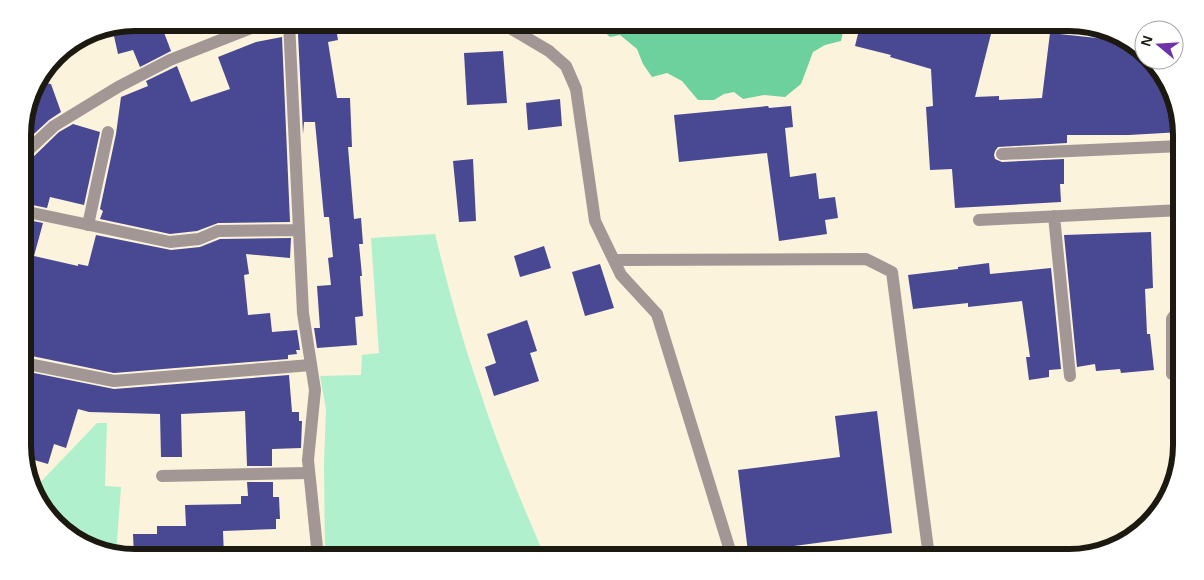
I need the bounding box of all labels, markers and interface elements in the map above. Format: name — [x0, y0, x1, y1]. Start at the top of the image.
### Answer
north arrow — [1134, 20, 1184, 70]
text: N — [1137, 34, 1156, 48]

